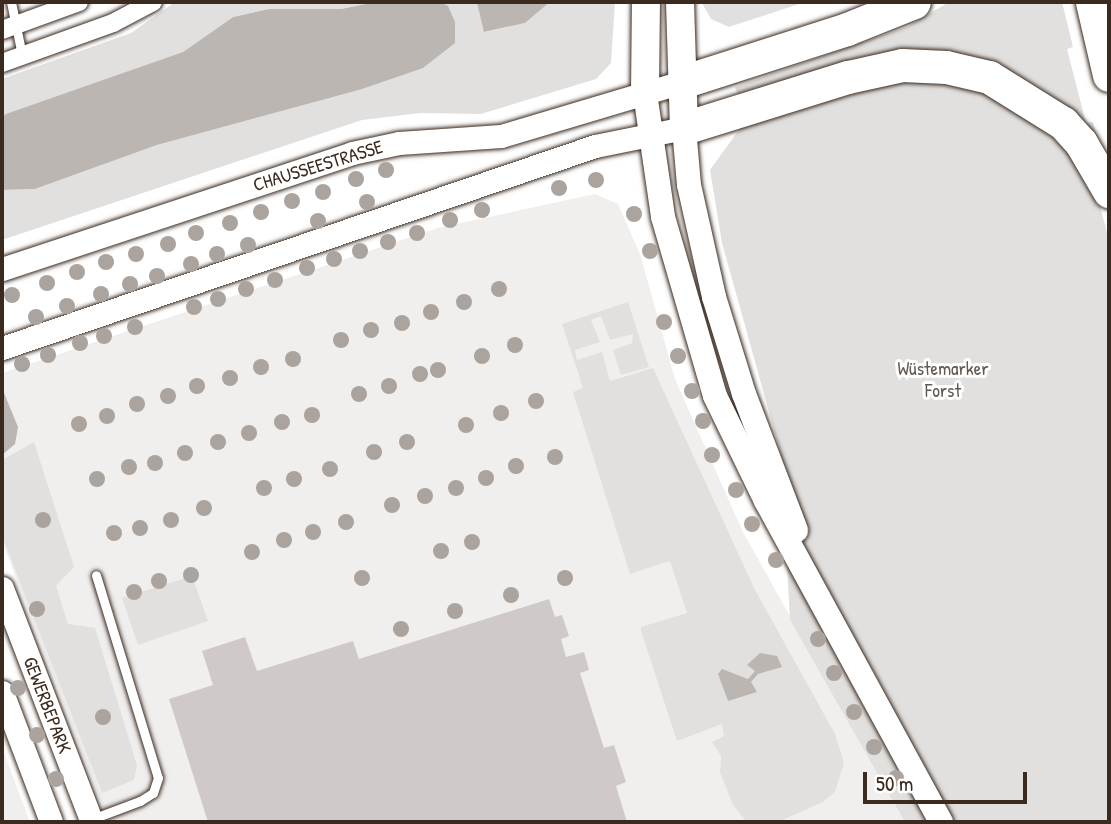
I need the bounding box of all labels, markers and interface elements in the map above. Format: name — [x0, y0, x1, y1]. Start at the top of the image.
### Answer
street label: CHAUSSEESTRASSE — [250, 135, 386, 197]
park label: Wüstemarker Forst — [897, 358, 989, 402]
street label: GEWERBEPARK — [18, 654, 76, 756]
scale bar — [866, 758, 1030, 802]
text: 50 m — [876, 769, 913, 798]

